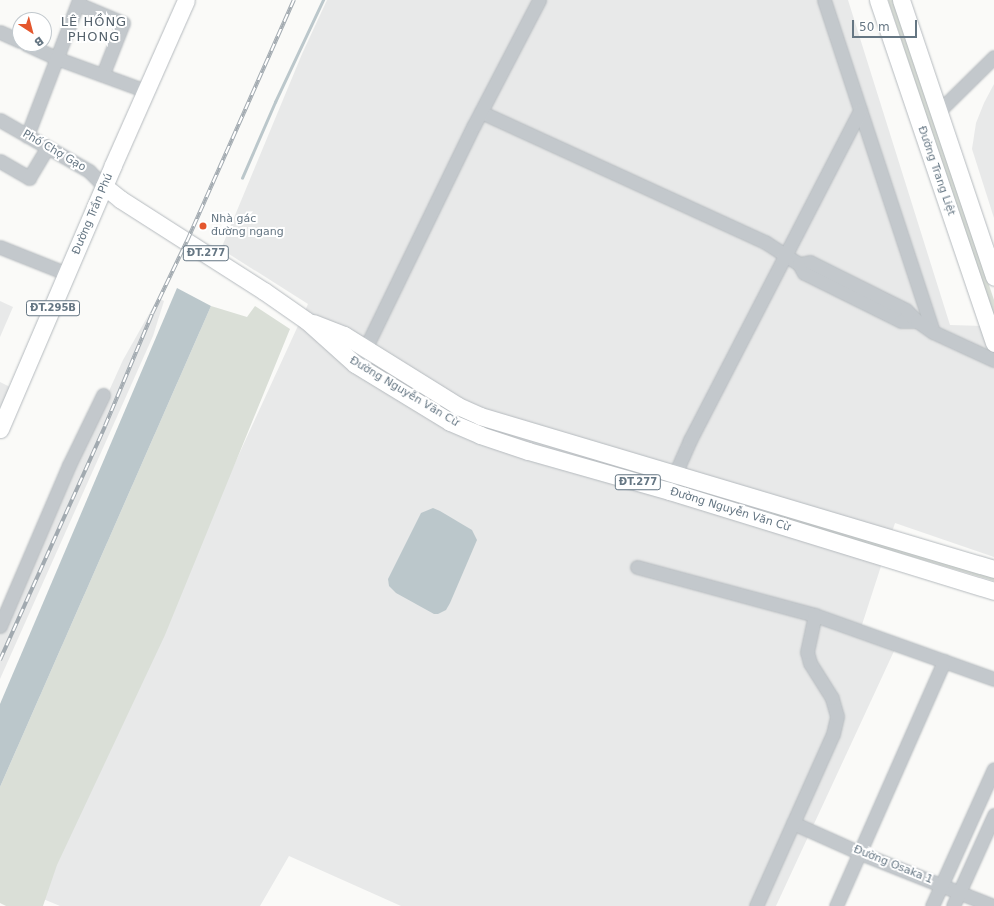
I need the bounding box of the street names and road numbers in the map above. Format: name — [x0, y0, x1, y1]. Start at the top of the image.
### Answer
street label: Đường Trang Liệt — [914, 125, 958, 217]
street label: Phố Chợ Gạo — [20, 128, 88, 174]
street label: Đường Trần Phú — [70, 171, 116, 257]
road number: ĐT.277 — [182, 245, 230, 261]
road number: ĐT.295B — [26, 300, 80, 316]
street label: Đường Nguyễn Văn Cừ — [347, 354, 461, 430]
road number: ĐT.277 — [614, 474, 662, 490]
street label: Đường Nguyễn Văn Cừ — [668, 485, 792, 535]
street label: Đường Osaka 1 — [851, 843, 935, 887]

